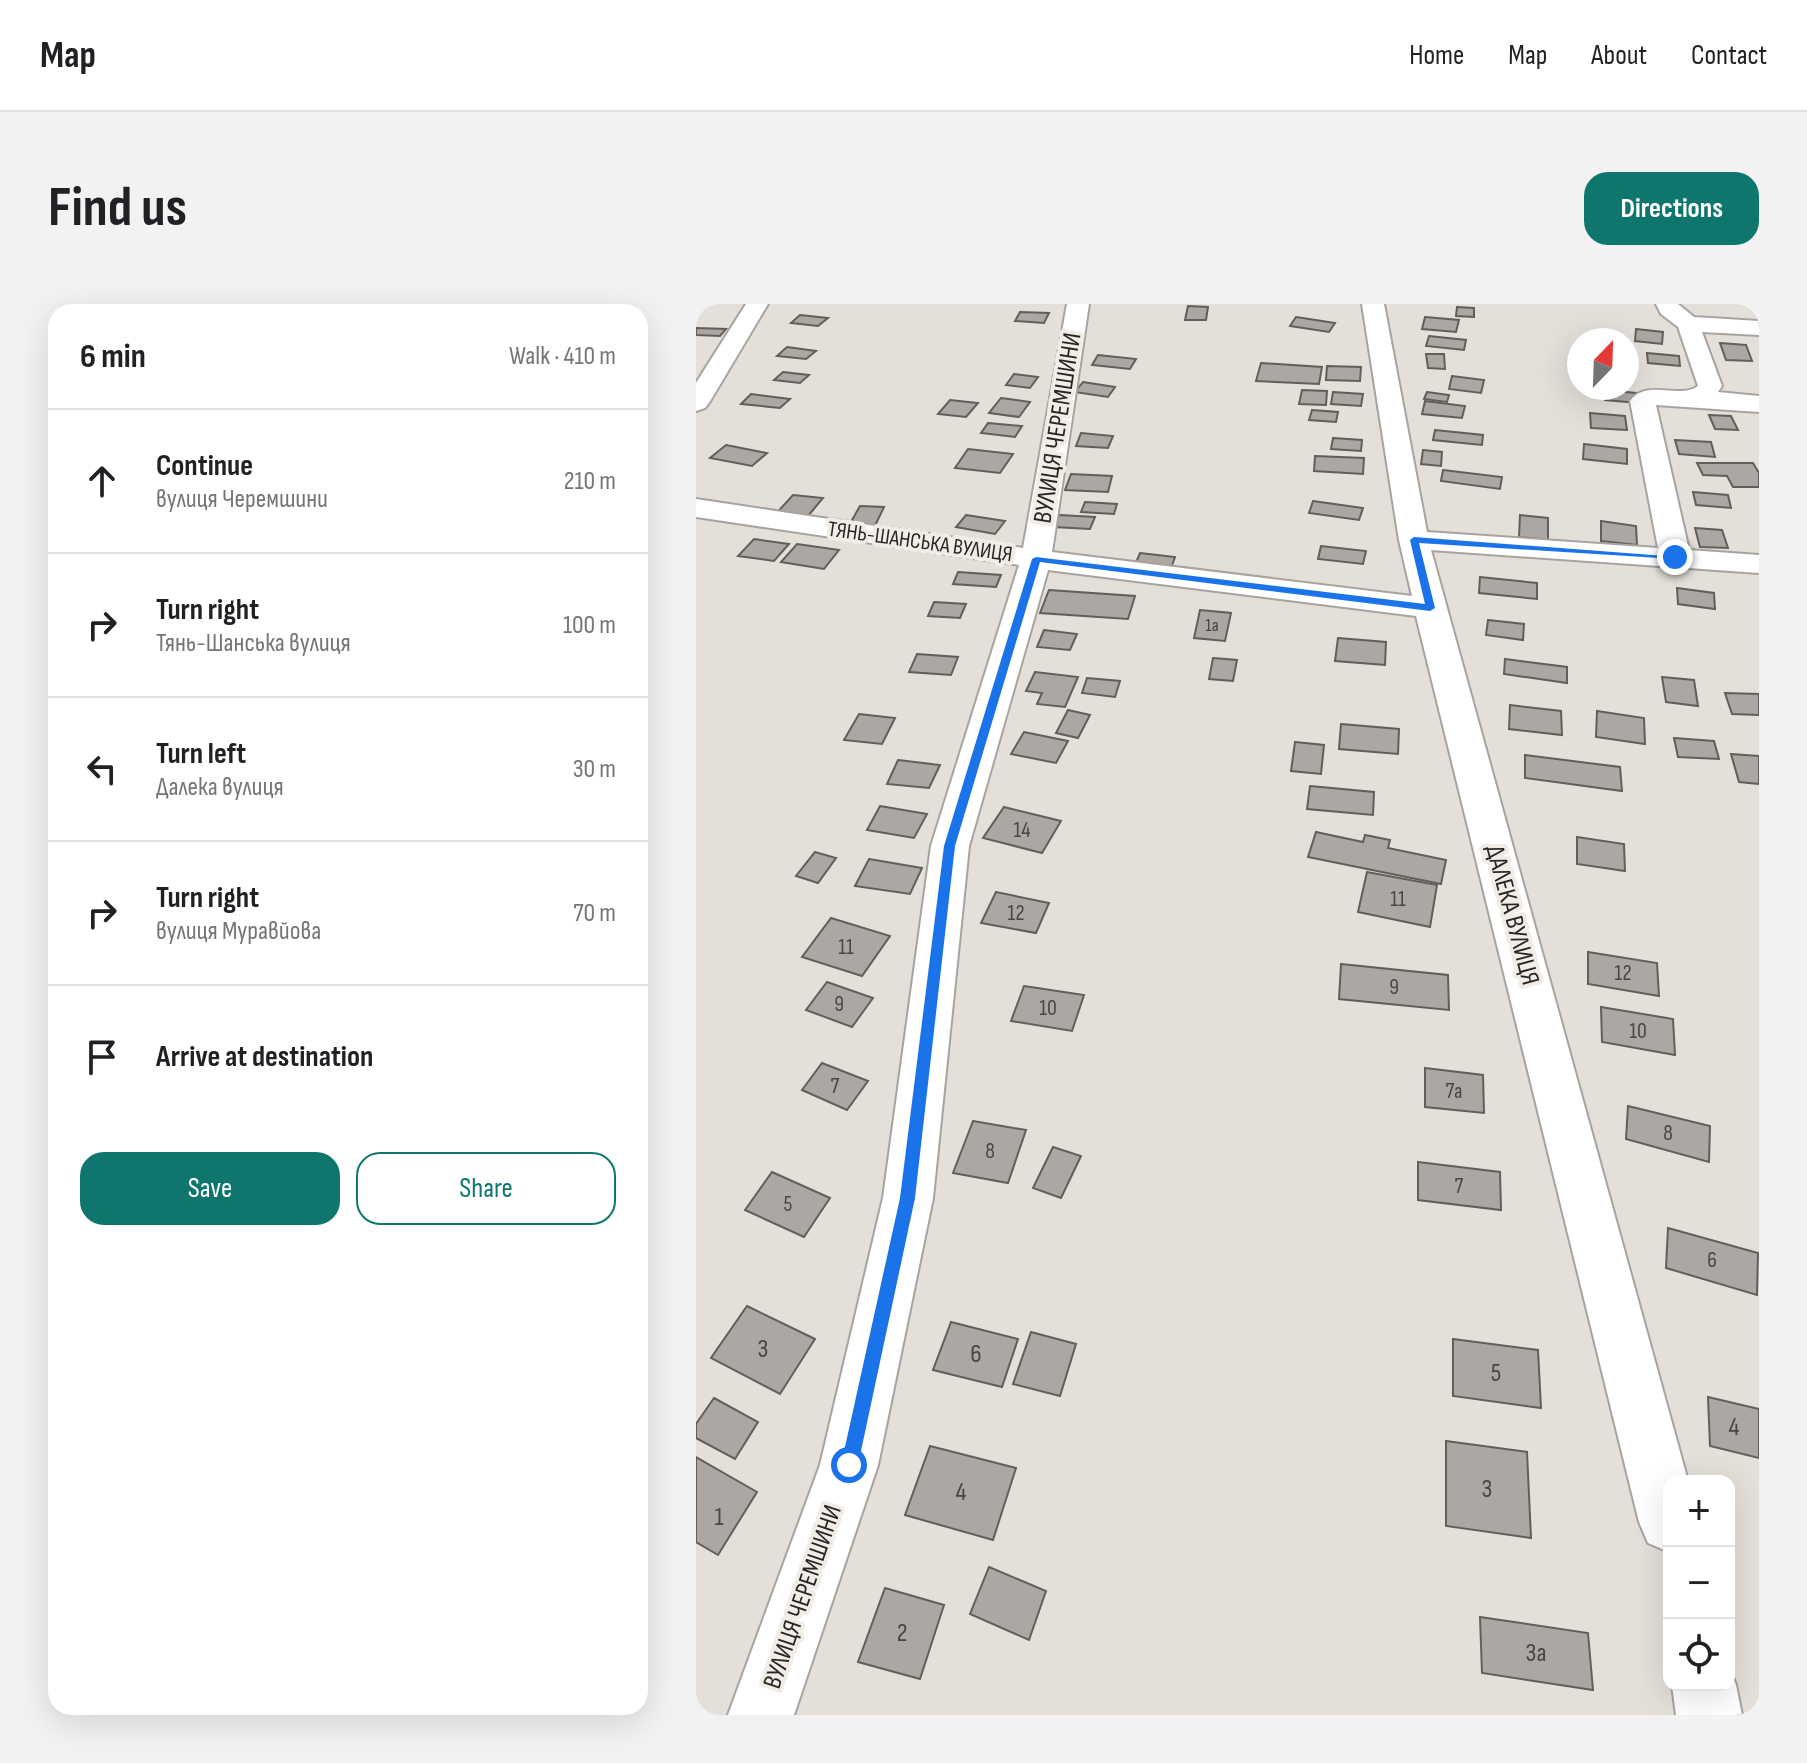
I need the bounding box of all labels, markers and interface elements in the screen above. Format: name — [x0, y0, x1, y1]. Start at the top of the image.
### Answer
text: Map — [40, 33, 96, 78]
text: Home — [1409, 39, 1464, 72]
text: Map — [1508, 39, 1547, 72]
text: About — [1591, 39, 1647, 72]
text: Contact — [1691, 39, 1767, 72]
button: Directions — [1584, 172, 1759, 245]
text: Find us — [48, 175, 187, 242]
north arrow — [1567, 328, 1639, 400]
street label: ВУЛИЦЯ ЧЕРЕМШИНИ — [1028, 331, 1088, 525]
text: 6 min — [80, 336, 146, 377]
text: Walk · 410 m — [509, 341, 616, 372]
text: Continue — [156, 448, 253, 484]
icon: ahead — [80, 459, 124, 503]
text: 210 m — [564, 466, 616, 497]
text: вулиця Черемшини — [156, 484, 328, 515]
street label: ТЯНЬ-ШАНСЬКА ВУЛИЦЯ — [826, 516, 1014, 568]
route end — [1657, 539, 1693, 575]
text: Turn right — [156, 592, 259, 628]
icon: right — [80, 603, 124, 647]
text: 100 m — [563, 610, 616, 641]
house number: 1а — [1205, 615, 1219, 636]
text: Тянь-Шанська вулиця — [156, 628, 351, 659]
text: Turn left — [156, 736, 246, 772]
icon: left — [80, 747, 124, 791]
text: 30 m — [573, 754, 616, 785]
text: Далека вулиця — [156, 772, 284, 803]
house number: 14 — [1014, 817, 1030, 844]
street label: ДАЛЕКА ВУЛИЦЯ — [1478, 842, 1546, 988]
text: Turn right — [156, 880, 259, 916]
house number: 11 — [1390, 886, 1406, 913]
icon: right — [80, 891, 124, 935]
text: 70 m — [573, 898, 616, 929]
house number: 12 — [1007, 900, 1025, 927]
text: вулиця Муравйова — [156, 916, 321, 947]
house number: 11 — [838, 934, 854, 961]
house number: 12 — [1614, 960, 1632, 987]
house number: 9 — [1389, 974, 1399, 1001]
house number: 9 — [834, 991, 844, 1018]
house number: 10 — [1039, 995, 1057, 1022]
house number: 10 — [1629, 1018, 1647, 1045]
icon: arrive — [80, 1035, 124, 1079]
text: Arrive at destination — [156, 1039, 373, 1075]
house number: 7 — [831, 1073, 840, 1100]
house number: 7а — [1446, 1078, 1462, 1105]
house number: 8 — [1663, 1120, 1673, 1147]
house number: 8 — [985, 1138, 995, 1165]
button: Save — [80, 1152, 340, 1225]
button: Share — [356, 1152, 616, 1225]
house number: 7 — [1455, 1173, 1464, 1200]
house number: 5 — [784, 1191, 793, 1218]
house number: 6 — [1707, 1247, 1717, 1274]
house number: 3 — [758, 1334, 768, 1365]
house number: 6 — [970, 1339, 982, 1370]
house number: 5 — [1491, 1358, 1501, 1389]
house number: 4 — [1729, 1412, 1740, 1443]
route start — [831, 1447, 867, 1483]
house number: 3 — [1482, 1474, 1492, 1505]
map controls — [1663, 1475, 1735, 1691]
button: + — [1663, 1475, 1735, 1547]
house number: 4 — [956, 1477, 967, 1508]
street label: ВУЛИЦЯ ЧЕРЕМШИНИ — [757, 1501, 849, 1693]
house number: 1 — [714, 1502, 724, 1533]
button: − — [1663, 1547, 1735, 1619]
house number: 2 — [897, 1618, 907, 1649]
button: locate — [1663, 1619, 1735, 1691]
house number: 3а — [1526, 1638, 1546, 1669]

